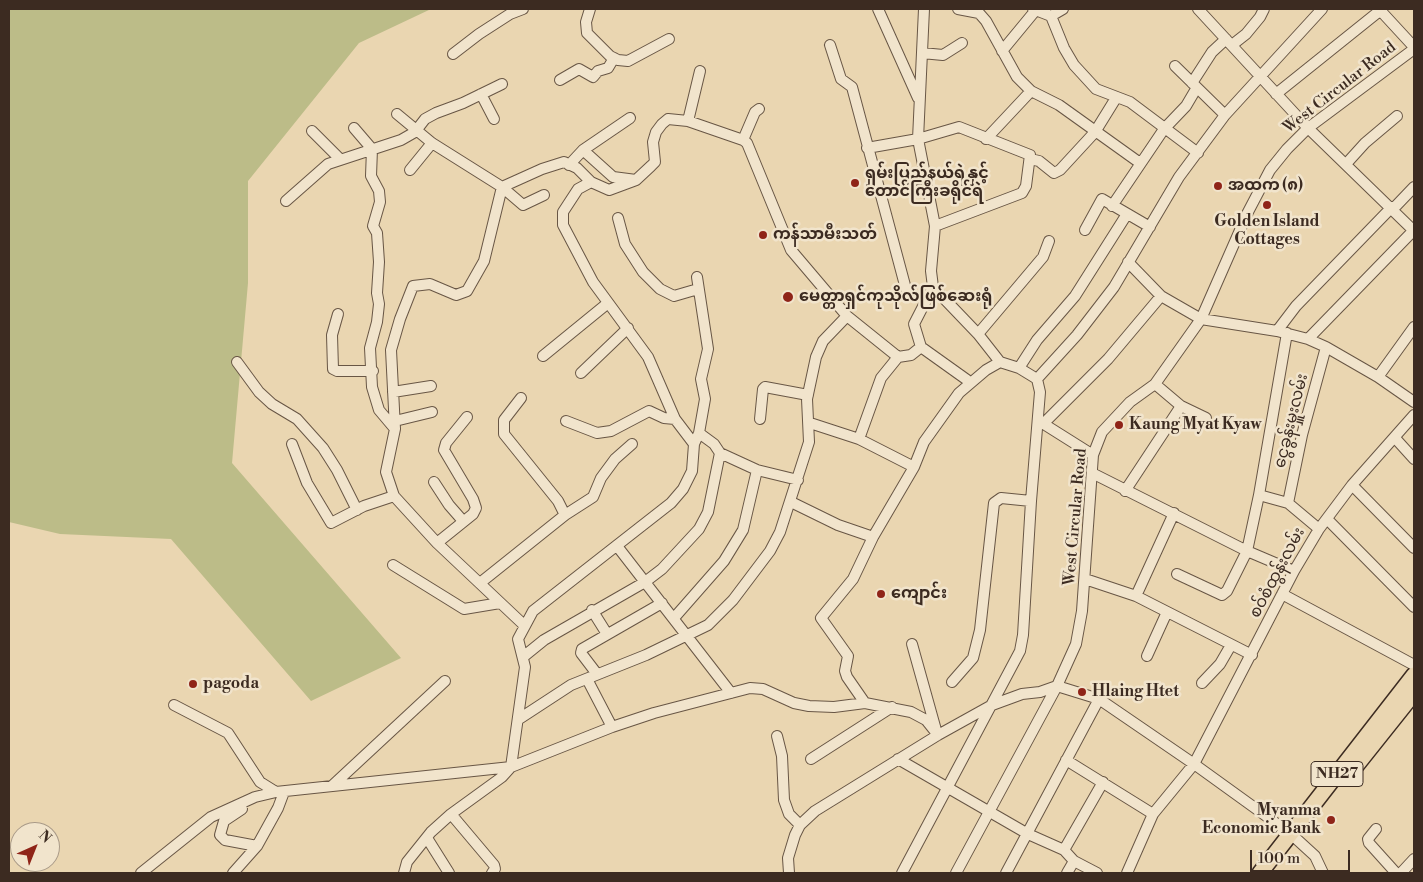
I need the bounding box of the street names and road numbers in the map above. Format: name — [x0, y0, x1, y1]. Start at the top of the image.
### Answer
street label: West Circular Road — [1280, 38, 1400, 138]
street label: ငွေခွန်းမှူးလမ်း — [1271, 372, 1313, 470]
street label: West Circular Road — [1060, 447, 1092, 587]
street label: စဝ်စံထွန်းလမ်း — [1246, 525, 1310, 621]
road number: NH27 — [1311, 762, 1363, 786]

